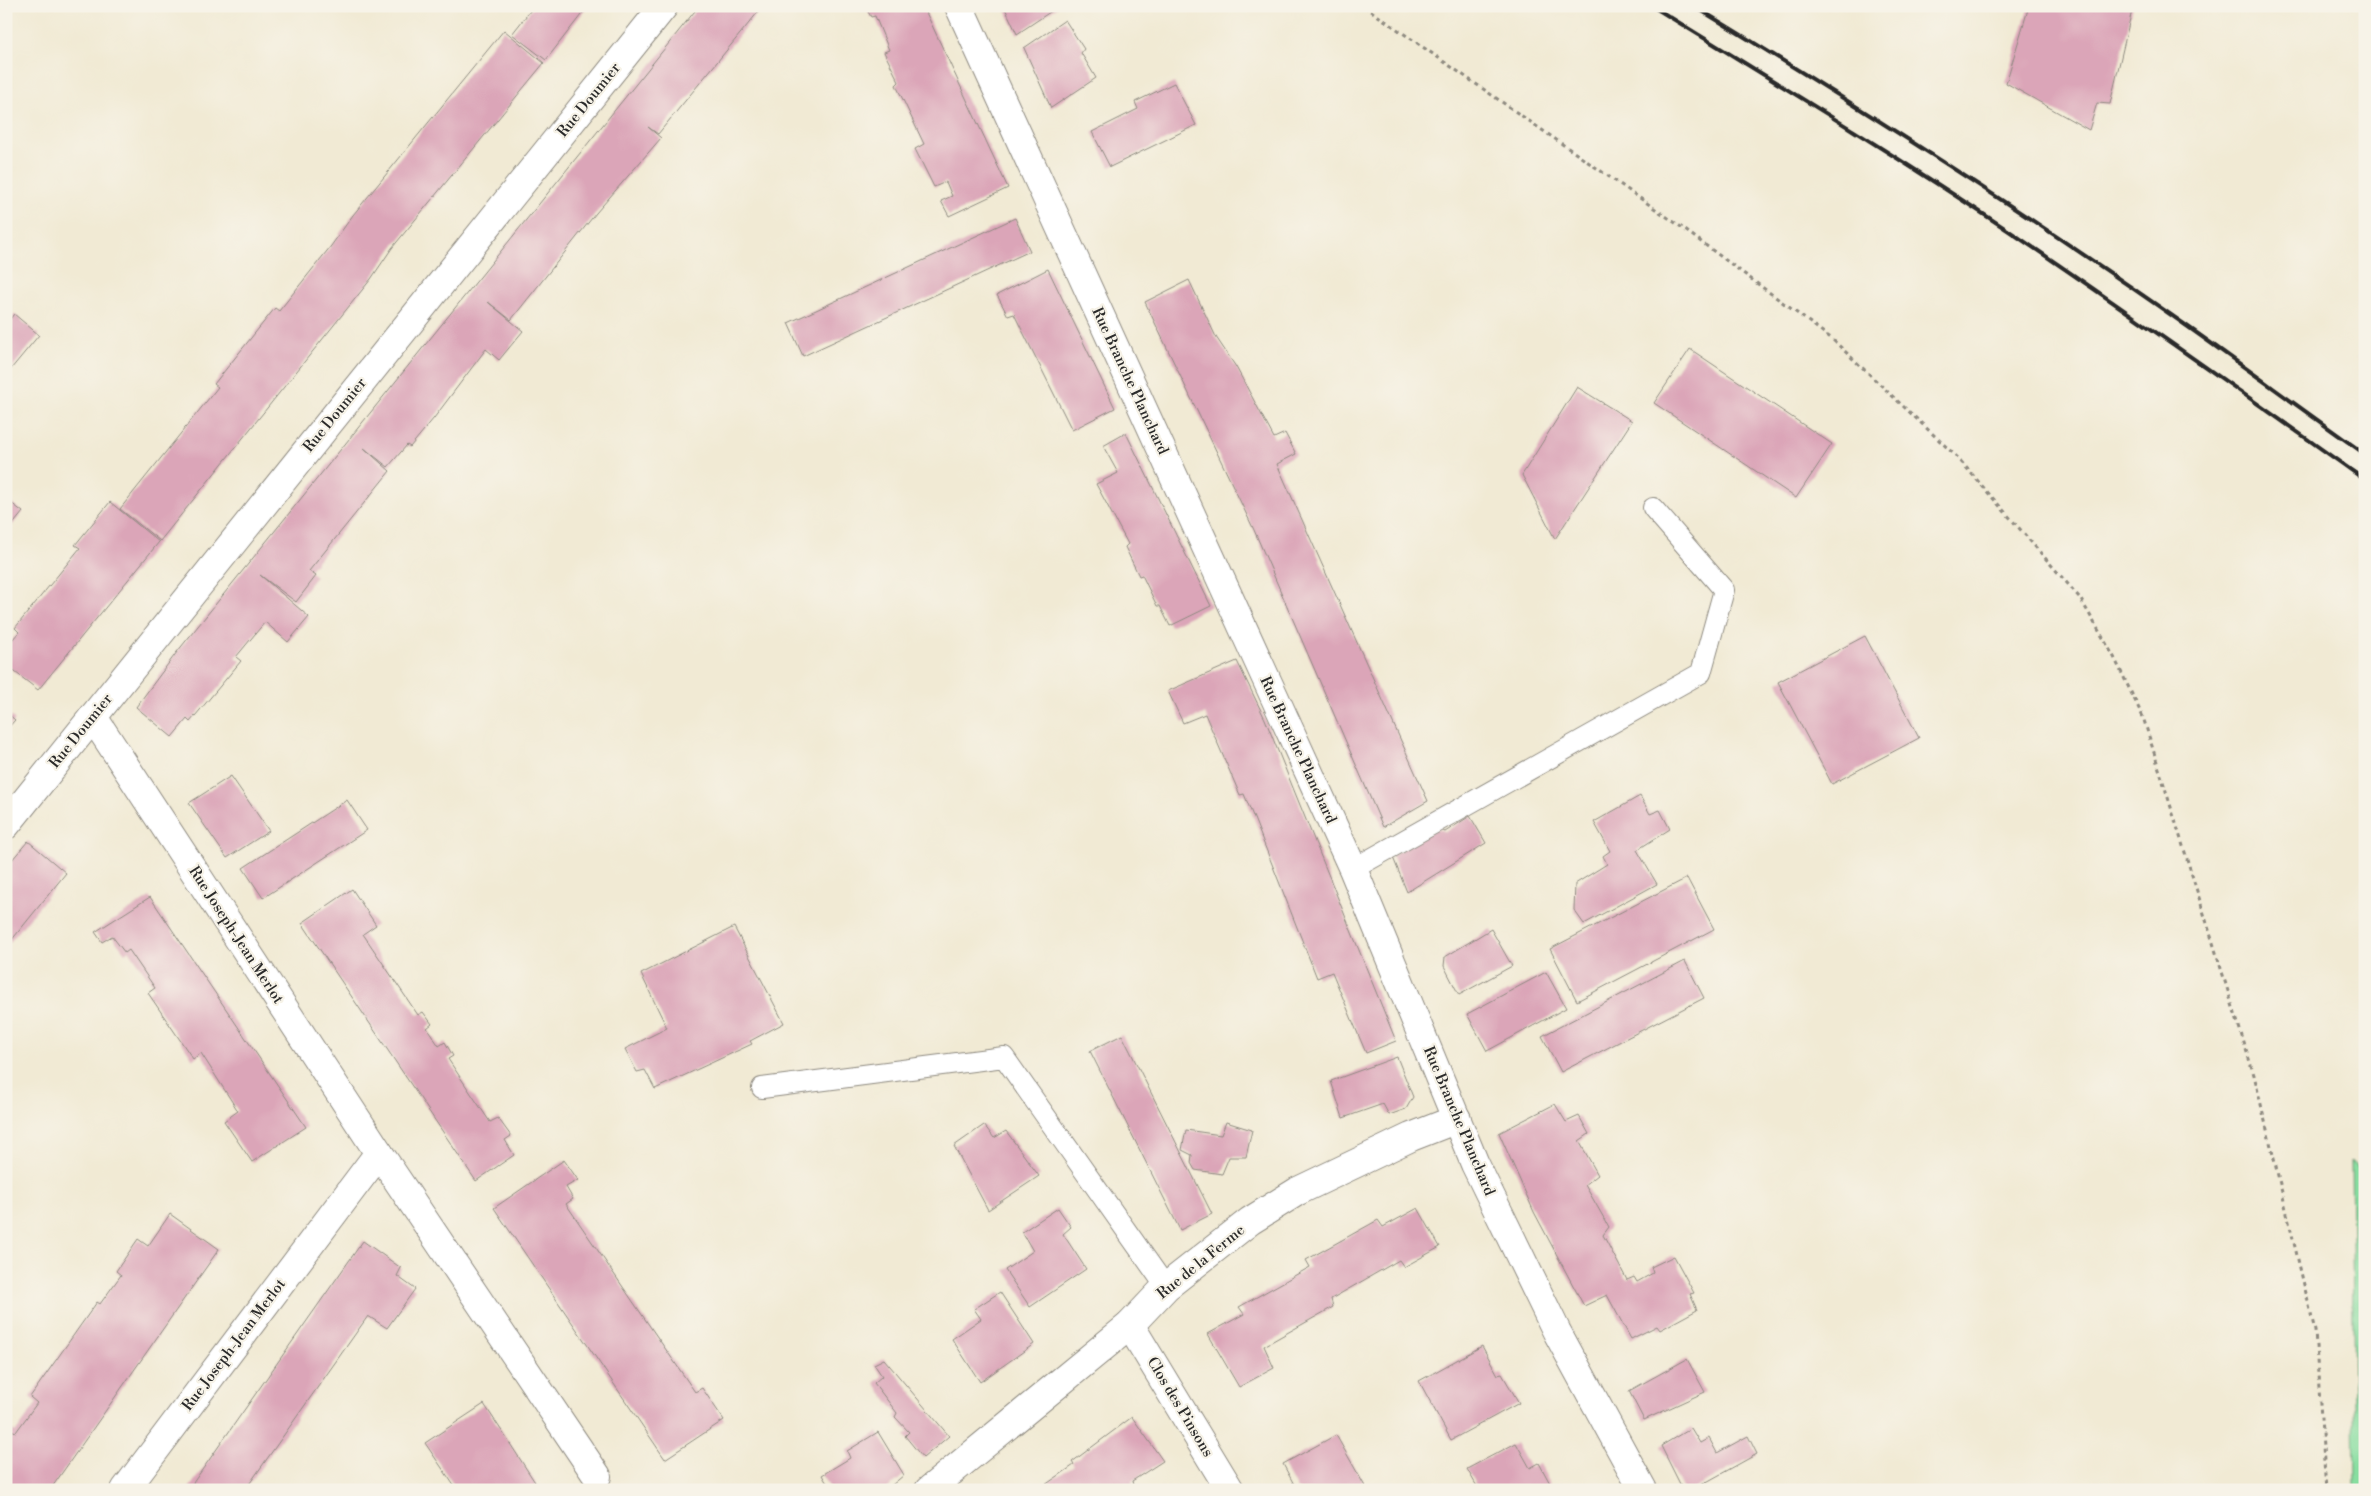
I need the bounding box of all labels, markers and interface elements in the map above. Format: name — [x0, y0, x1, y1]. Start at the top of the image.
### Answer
street label: Rue Doumier — [553, 59, 625, 141]
street label: Rue Branche Planchard — [1088, 304, 1173, 458]
street label: Rue Doumier — [299, 374, 371, 456]
street label: Rue Branche Planchard — [1256, 673, 1341, 827]
street label: Rue Doumier — [45, 690, 117, 772]
street label: Rue Joseph-Jean Merlot — [184, 863, 288, 1008]
street label: Rue Branche Planchard — [1419, 1044, 1499, 1199]
street label: Rue de la Ferme — [1153, 1221, 1249, 1303]
street label: Rue Joseph-Jean Merlot — [178, 1275, 290, 1415]
street label: Clos des Pinsons — [1143, 1354, 1217, 1460]

